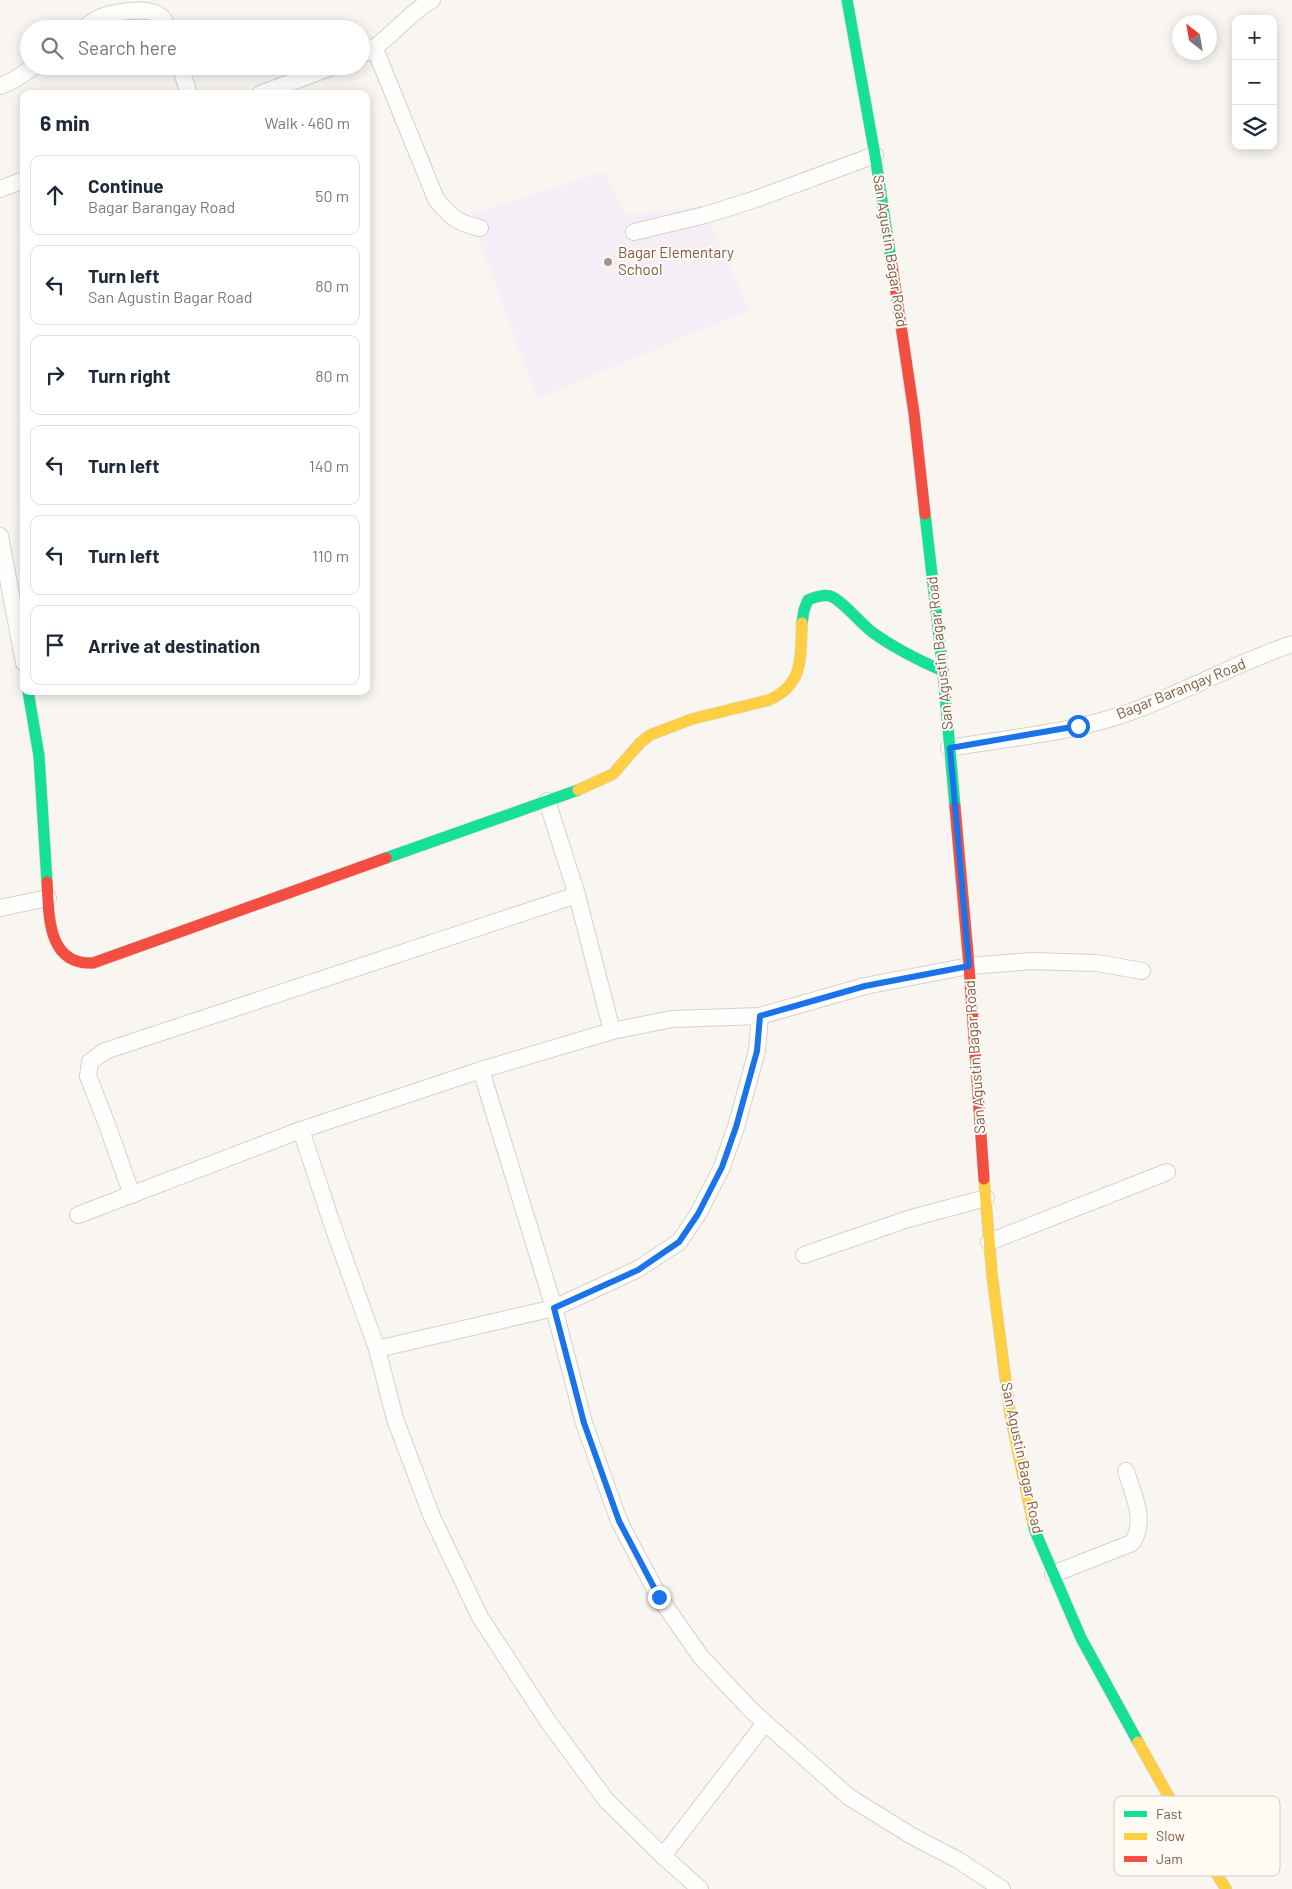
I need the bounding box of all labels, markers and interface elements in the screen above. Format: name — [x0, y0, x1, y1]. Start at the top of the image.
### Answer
north arrow — [1172, 15, 1217, 60]
map controls — [1232, 15, 1277, 150]
button: + — [1232, 15, 1277, 60]
search box — [20, 20, 370, 75]
icon: search — [38, 34, 66, 62]
text: Search here — [78, 36, 177, 59]
button: − — [1232, 60, 1277, 105]
button: layers — [1232, 105, 1277, 150]
text: 6 min — [40, 110, 90, 135]
text: Walk · 460 m — [265, 113, 350, 132]
street label: San Agustin Bagar Road — [870, 173, 912, 328]
text: Continue — [88, 174, 164, 197]
icon: ahead — [41, 181, 69, 209]
text: 50 m — [315, 186, 349, 205]
text: Bagar Barangay Road — [88, 197, 235, 216]
place label: Bagar Elementary School — [618, 243, 734, 278]
marker: Bagar Elementary School — [602, 256, 614, 268]
text: Turn left — [88, 264, 159, 287]
icon: left — [41, 271, 69, 299]
text: 80 m — [315, 276, 349, 295]
text: San Agustin Bagar Road — [88, 287, 252, 306]
icon: right — [41, 361, 69, 389]
text: Turn right — [88, 364, 170, 387]
text: 80 m — [315, 366, 349, 385]
icon: left — [41, 451, 69, 479]
text: Turn left — [88, 454, 159, 477]
text: 140 m — [309, 456, 349, 475]
icon: left — [41, 541, 69, 569]
text: Turn left — [88, 544, 159, 567]
text: 110 m — [312, 546, 349, 565]
street label: San Agustin Bagar Road — [922, 575, 956, 731]
icon: arrive — [41, 631, 69, 659]
text: Arrive at destination — [88, 634, 260, 657]
street label: Bagar Barangay Road — [1113, 654, 1248, 722]
route start — [1067, 715, 1090, 738]
street label: San Agustin Bagar Road — [960, 980, 988, 1135]
street label: San Agustin Bagar Road — [998, 1381, 1048, 1535]
route end — [648, 1586, 671, 1609]
legend — [1114, 1796, 1280, 1876]
text: Fast — [1156, 1805, 1182, 1822]
text: Slow — [1156, 1827, 1185, 1844]
text: Jam — [1156, 1850, 1183, 1867]

